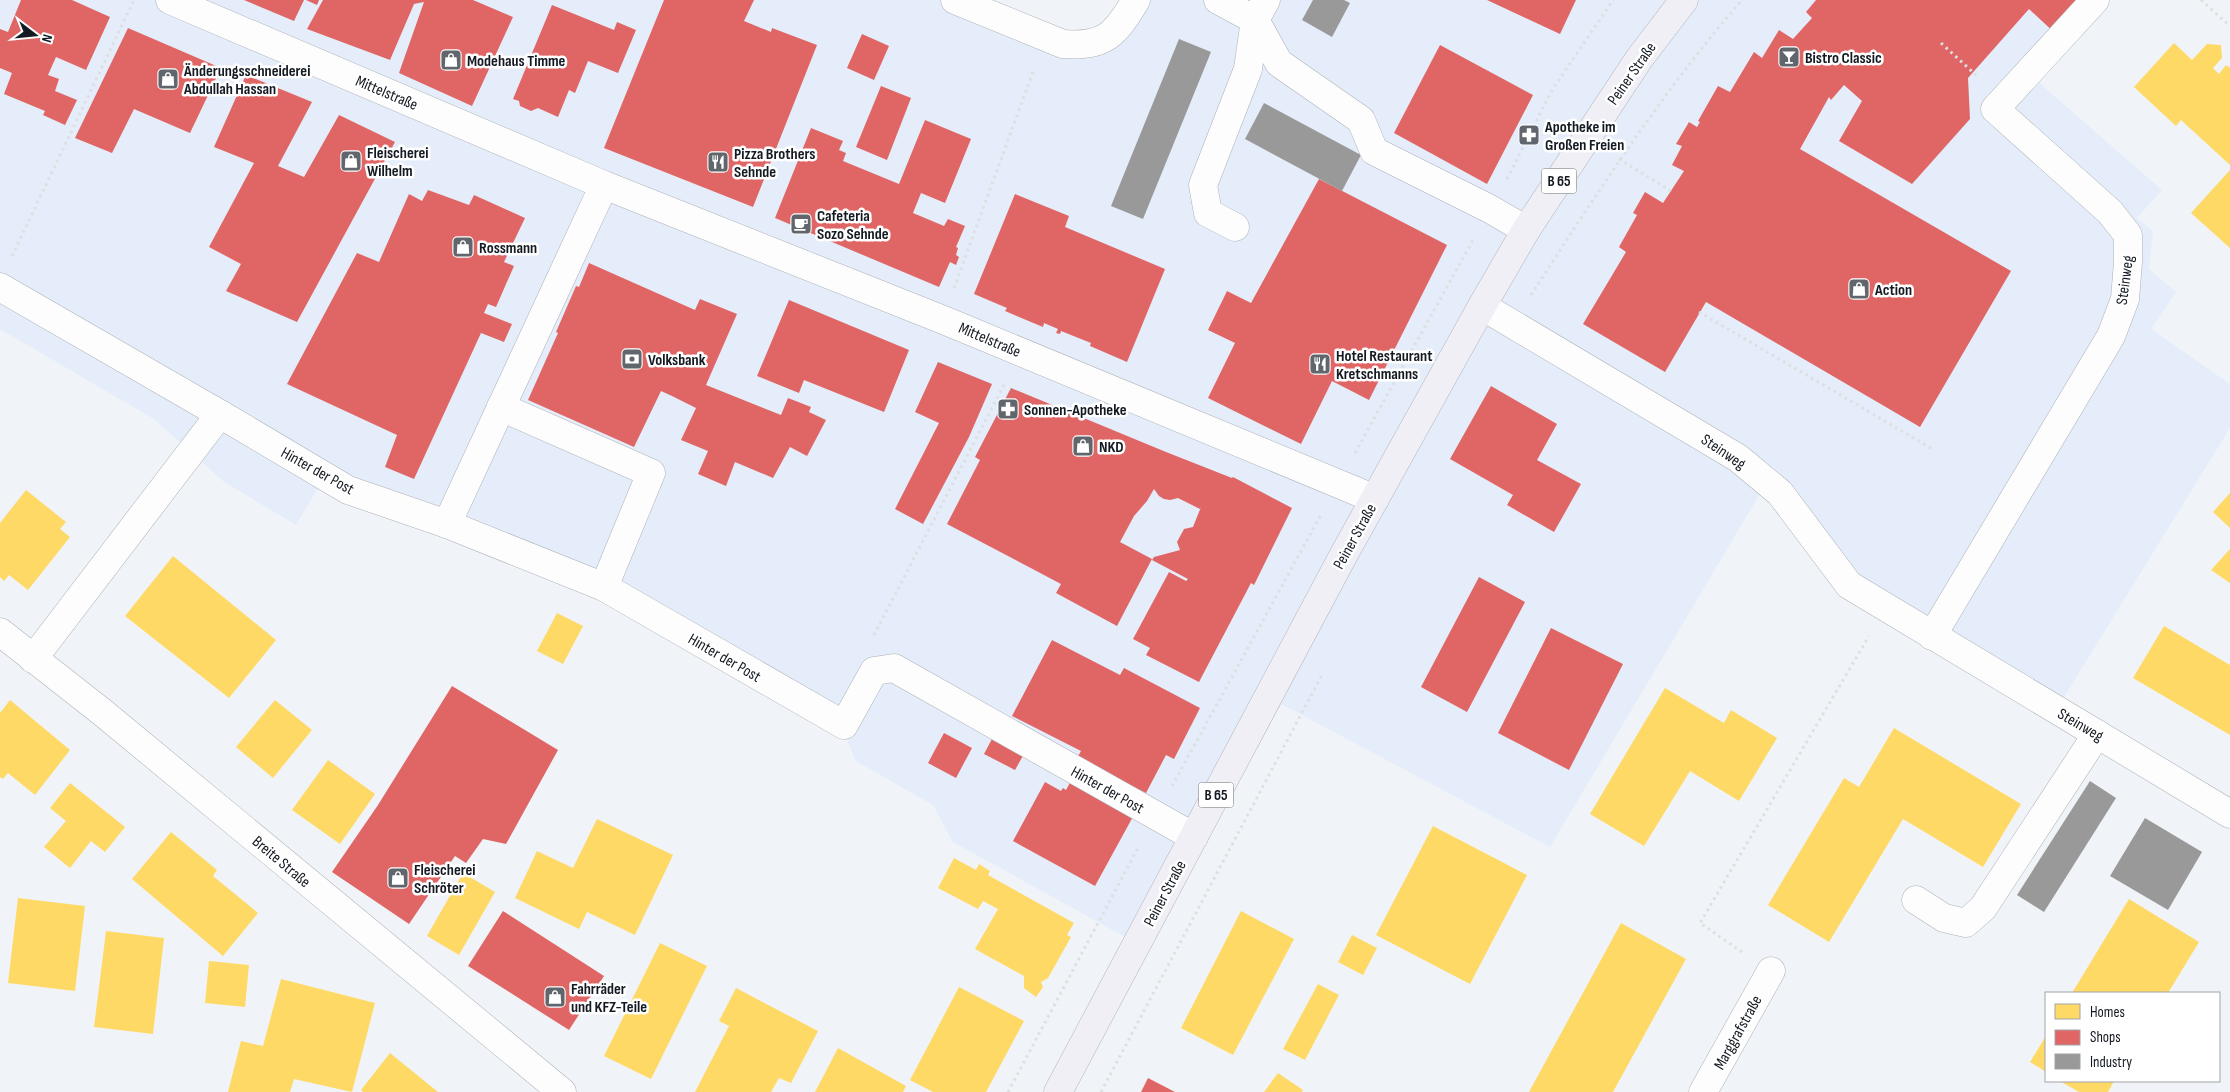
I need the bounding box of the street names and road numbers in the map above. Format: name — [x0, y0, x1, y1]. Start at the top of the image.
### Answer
street label: Peiner Straße — [1604, 39, 1661, 109]
street label: Mittelstraße — [352, 72, 420, 115]
road number: B 65 — [1542, 168, 1576, 194]
street label: Steinweg — [2113, 254, 2138, 306]
street label: Mittelstraße — [955, 319, 1023, 362]
street label: Steinweg — [1697, 431, 1749, 474]
street label: Hinter der Post — [277, 443, 357, 499]
street label: Peiner Straße — [1330, 501, 1381, 573]
street label: Hinter der Post — [685, 630, 764, 687]
street label: Steinweg — [2054, 705, 2106, 746]
street label: Hinter der Post — [1067, 762, 1147, 818]
road number: B 65 — [1198, 782, 1234, 808]
street label: Breite Straße — [248, 832, 314, 892]
street label: Peiner Straße — [1140, 857, 1191, 930]
street label: Marggrafstraße — [1710, 992, 1766, 1073]

